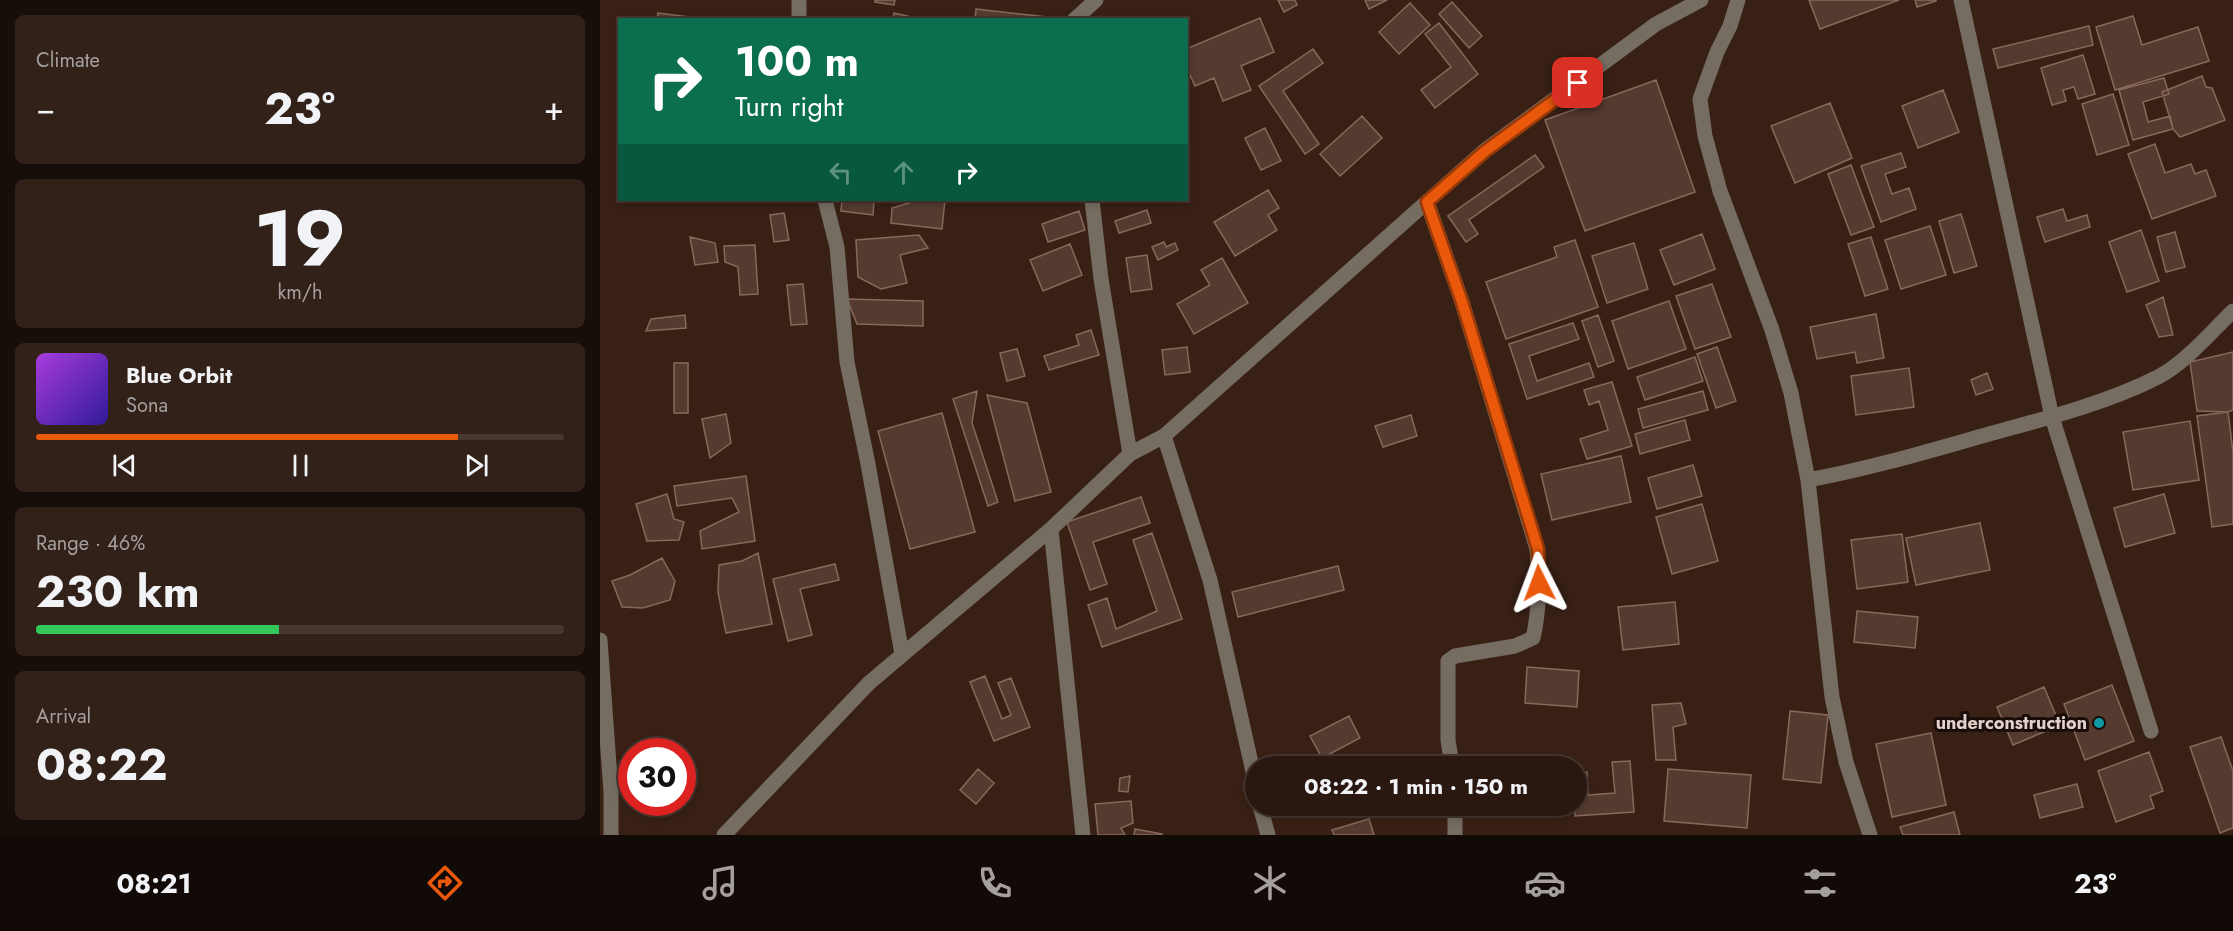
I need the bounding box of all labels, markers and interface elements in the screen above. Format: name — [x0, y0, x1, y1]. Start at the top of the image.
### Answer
text: 100 m — [735, 31, 859, 92]
icon: right — [636, 42, 714, 120]
text: Climate — [36, 46, 100, 75]
pin — [1552, 57, 1603, 108]
icon: arrive — [1561, 66, 1594, 99]
text: 23° — [264, 76, 335, 141]
text: − — [36, 85, 55, 132]
text: + — [544, 85, 564, 132]
text: Turn right — [735, 87, 843, 126]
icon: left — [824, 156, 857, 189]
icon: ahead — [887, 156, 920, 189]
icon: right — [950, 156, 983, 189]
text: 19 — [254, 183, 346, 295]
text: km/h — [277, 278, 323, 307]
text: Blue Orbit — [126, 359, 232, 391]
text: Sona — [126, 391, 168, 420]
icon: previous — [108, 449, 141, 482]
icon: pause — [284, 449, 317, 482]
icon: next — [460, 449, 493, 482]
text: Range · 46% — [36, 529, 145, 558]
position arrow — [1507, 551, 1571, 615]
text: 230 km — [36, 559, 200, 624]
text: Arrival — [36, 702, 91, 731]
place label: underconstruction — [1936, 710, 2087, 736]
marker: underconstruction — [2092, 716, 2106, 730]
text: 08:22 — [36, 732, 168, 797]
speed limit sign: 30 — [618, 738, 696, 816]
text: 08:22 · 1 min · 150 m — [1304, 770, 1528, 802]
icon: directions — [424, 862, 466, 904]
icon: music — [699, 862, 741, 904]
icon: phone — [974, 862, 1016, 904]
icon: climate — [1249, 862, 1291, 904]
icon: car — [1524, 862, 1566, 904]
icon: filters — [1799, 862, 1841, 904]
text: 08:21 — [116, 864, 191, 903]
text: 23° — [2074, 864, 2116, 903]

